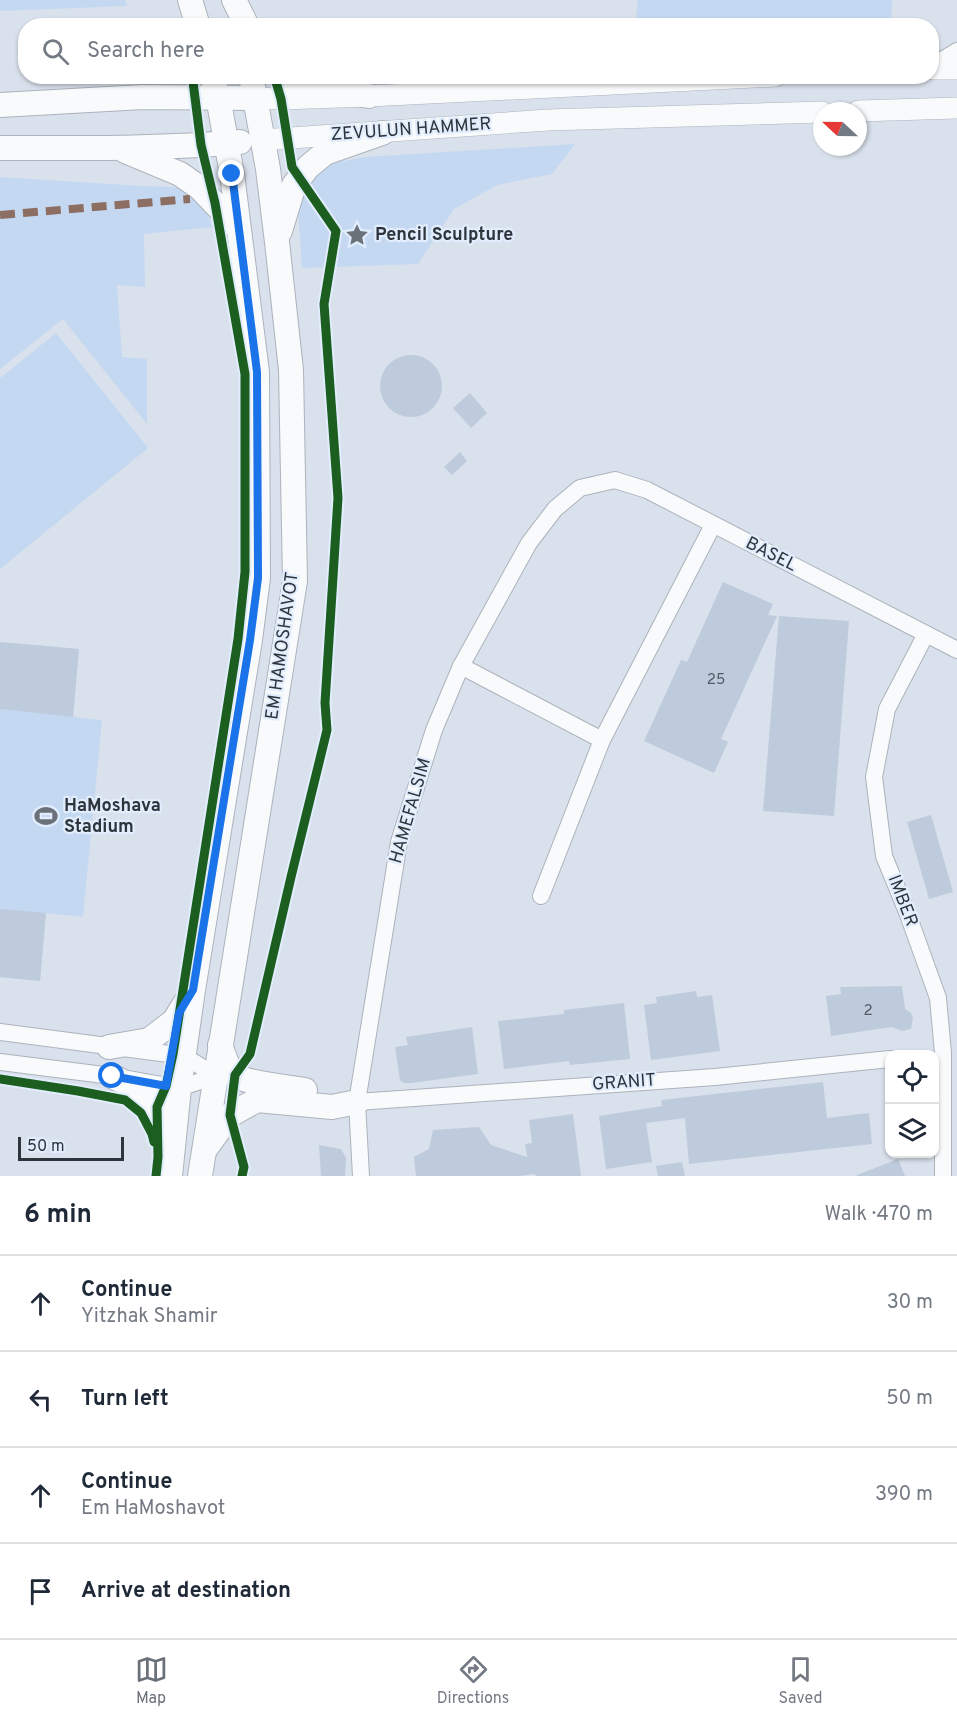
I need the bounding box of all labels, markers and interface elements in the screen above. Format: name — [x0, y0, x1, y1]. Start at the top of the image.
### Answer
search box — [18, 18, 939, 84]
icon: search — [39, 35, 72, 68]
text: Search here — [87, 38, 205, 65]
north arrow — [813, 102, 867, 156]
street label: ZEVULUN HAMMER — [330, 113, 492, 147]
route end — [218, 160, 244, 186]
place icon: Pencil Sculpture — [344, 222, 370, 248]
place label: Pencil Sculpture — [375, 224, 513, 247]
street label: BASEL — [741, 532, 801, 578]
street label: EM HAMOSHAVOT — [261, 571, 305, 721]
house number: 25 — [707, 671, 725, 690]
street label: HAMEFALSIM — [385, 756, 437, 866]
place label: HaMoshava Stadium — [64, 795, 161, 839]
sports icon: HaMoshava Stadium — [33, 803, 59, 829]
street label: IMBER — [882, 872, 922, 930]
house number: 2 — [863, 1002, 873, 1021]
map controls — [885, 1050, 939, 1158]
button: locate — [885, 1050, 939, 1104]
route start — [98, 1062, 124, 1088]
street label: GRANIT — [591, 1069, 657, 1097]
button: layers — [885, 1104, 939, 1158]
scale bar — [18, 1134, 124, 1162]
text: 50 m — [27, 1137, 65, 1157]
text: 6 min — [24, 1199, 92, 1232]
text: Walk · 470 m — [824, 1202, 933, 1228]
text: Continue — [81, 1277, 172, 1304]
icon: ahead — [24, 1287, 57, 1320]
text: 30 m — [887, 1290, 933, 1316]
text: Yitzhak Shamir — [81, 1304, 218, 1330]
icon: left — [24, 1383, 57, 1416]
text: Turn left — [81, 1386, 169, 1413]
text: 50 m — [886, 1386, 933, 1412]
text: Continue — [81, 1469, 172, 1496]
icon: ahead — [24, 1479, 57, 1512]
text: 390 m — [875, 1482, 933, 1508]
text: Em HaMoshavot — [81, 1496, 225, 1522]
icon: arrive — [24, 1575, 57, 1608]
text: Arrive at destination — [81, 1578, 291, 1605]
tab: Map — [135, 1653, 168, 1709]
tab: Directions — [437, 1653, 509, 1709]
tab: Saved — [778, 1653, 822, 1709]

